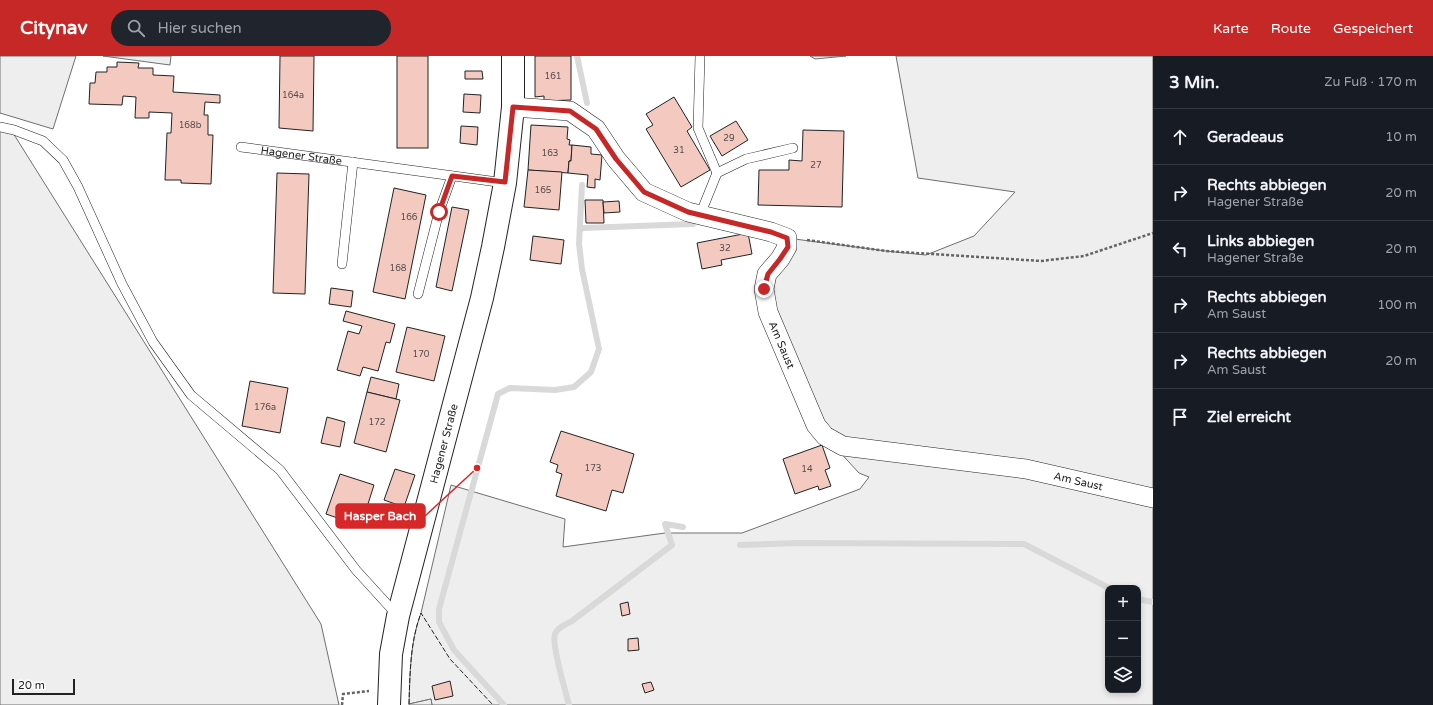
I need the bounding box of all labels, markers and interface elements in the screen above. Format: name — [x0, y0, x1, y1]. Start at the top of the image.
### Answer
search box — [111, 10, 391, 46]
text: Citynav — [20, 17, 87, 39]
icon: search — [125, 17, 147, 39]
text: Hier suchen — [157, 19, 242, 37]
text: Karte — [1213, 20, 1249, 37]
text: Route — [1271, 20, 1311, 37]
text: Gespeichert — [1333, 20, 1413, 37]
house number: 161 — [545, 71, 561, 82]
text: 3 Min. — [1169, 72, 1219, 93]
text: Zu Fuß · 170 m — [1324, 74, 1417, 90]
house number: 164a — [282, 90, 304, 101]
house number: 168b — [179, 120, 202, 131]
icon: ahead — [1169, 126, 1191, 148]
text: Geradeaus — [1207, 128, 1284, 146]
text: 10 m — [1385, 129, 1417, 145]
house number: 29 — [723, 133, 735, 144]
street label: Hagener Straße — [260, 144, 343, 168]
house number: 31 — [673, 145, 685, 156]
house number: 163 — [542, 148, 558, 159]
house number: 27 — [810, 160, 822, 171]
text: Rechts abbiegen — [1207, 176, 1327, 194]
icon: right — [1169, 182, 1191, 204]
house number: 165 — [535, 185, 552, 196]
text: 20 m — [1385, 185, 1417, 201]
text: Hagener Straße — [1207, 194, 1304, 210]
route start — [430, 203, 448, 221]
house number: 166 — [401, 212, 418, 223]
text: Links abbiegen — [1207, 232, 1314, 250]
icon: left — [1169, 238, 1191, 260]
text: 20 m — [1385, 241, 1417, 257]
house number: 32 — [719, 243, 731, 254]
text: Hagener Straße — [1207, 250, 1304, 266]
house number: 168 — [390, 263, 407, 274]
route end — [755, 280, 773, 298]
text: Rechts abbiegen — [1207, 288, 1327, 306]
icon: right — [1169, 294, 1191, 316]
text: 100 m — [1377, 297, 1417, 313]
text: Am Saust — [1207, 306, 1266, 322]
street label: Am Saust — [766, 319, 797, 371]
text: Rechts abbiegen — [1207, 344, 1327, 362]
house number: 170 — [413, 349, 430, 360]
icon: right — [1169, 350, 1191, 372]
text: 20 m — [1385, 353, 1417, 369]
text: Am Saust — [1207, 362, 1266, 378]
house number: 176a — [254, 402, 276, 413]
street label: Hagener Straße — [427, 403, 461, 485]
icon: arrive — [1169, 406, 1191, 428]
text: Ziel erreicht — [1207, 408, 1291, 426]
house number: 172 — [369, 417, 385, 428]
house number: 173 — [585, 463, 601, 474]
house number: 14 — [801, 464, 813, 475]
street label: Am Saust — [1052, 470, 1104, 493]
callout: Hasper Bach — [336, 504, 425, 528]
text: Hasper Bach — [344, 509, 416, 524]
map controls — [1105, 585, 1141, 693]
button: + — [1105, 585, 1141, 621]
button: − — [1105, 621, 1141, 657]
button: layers — [1105, 657, 1141, 693]
scale bar — [12, 677, 75, 696]
text: 20 m — [18, 679, 45, 692]

